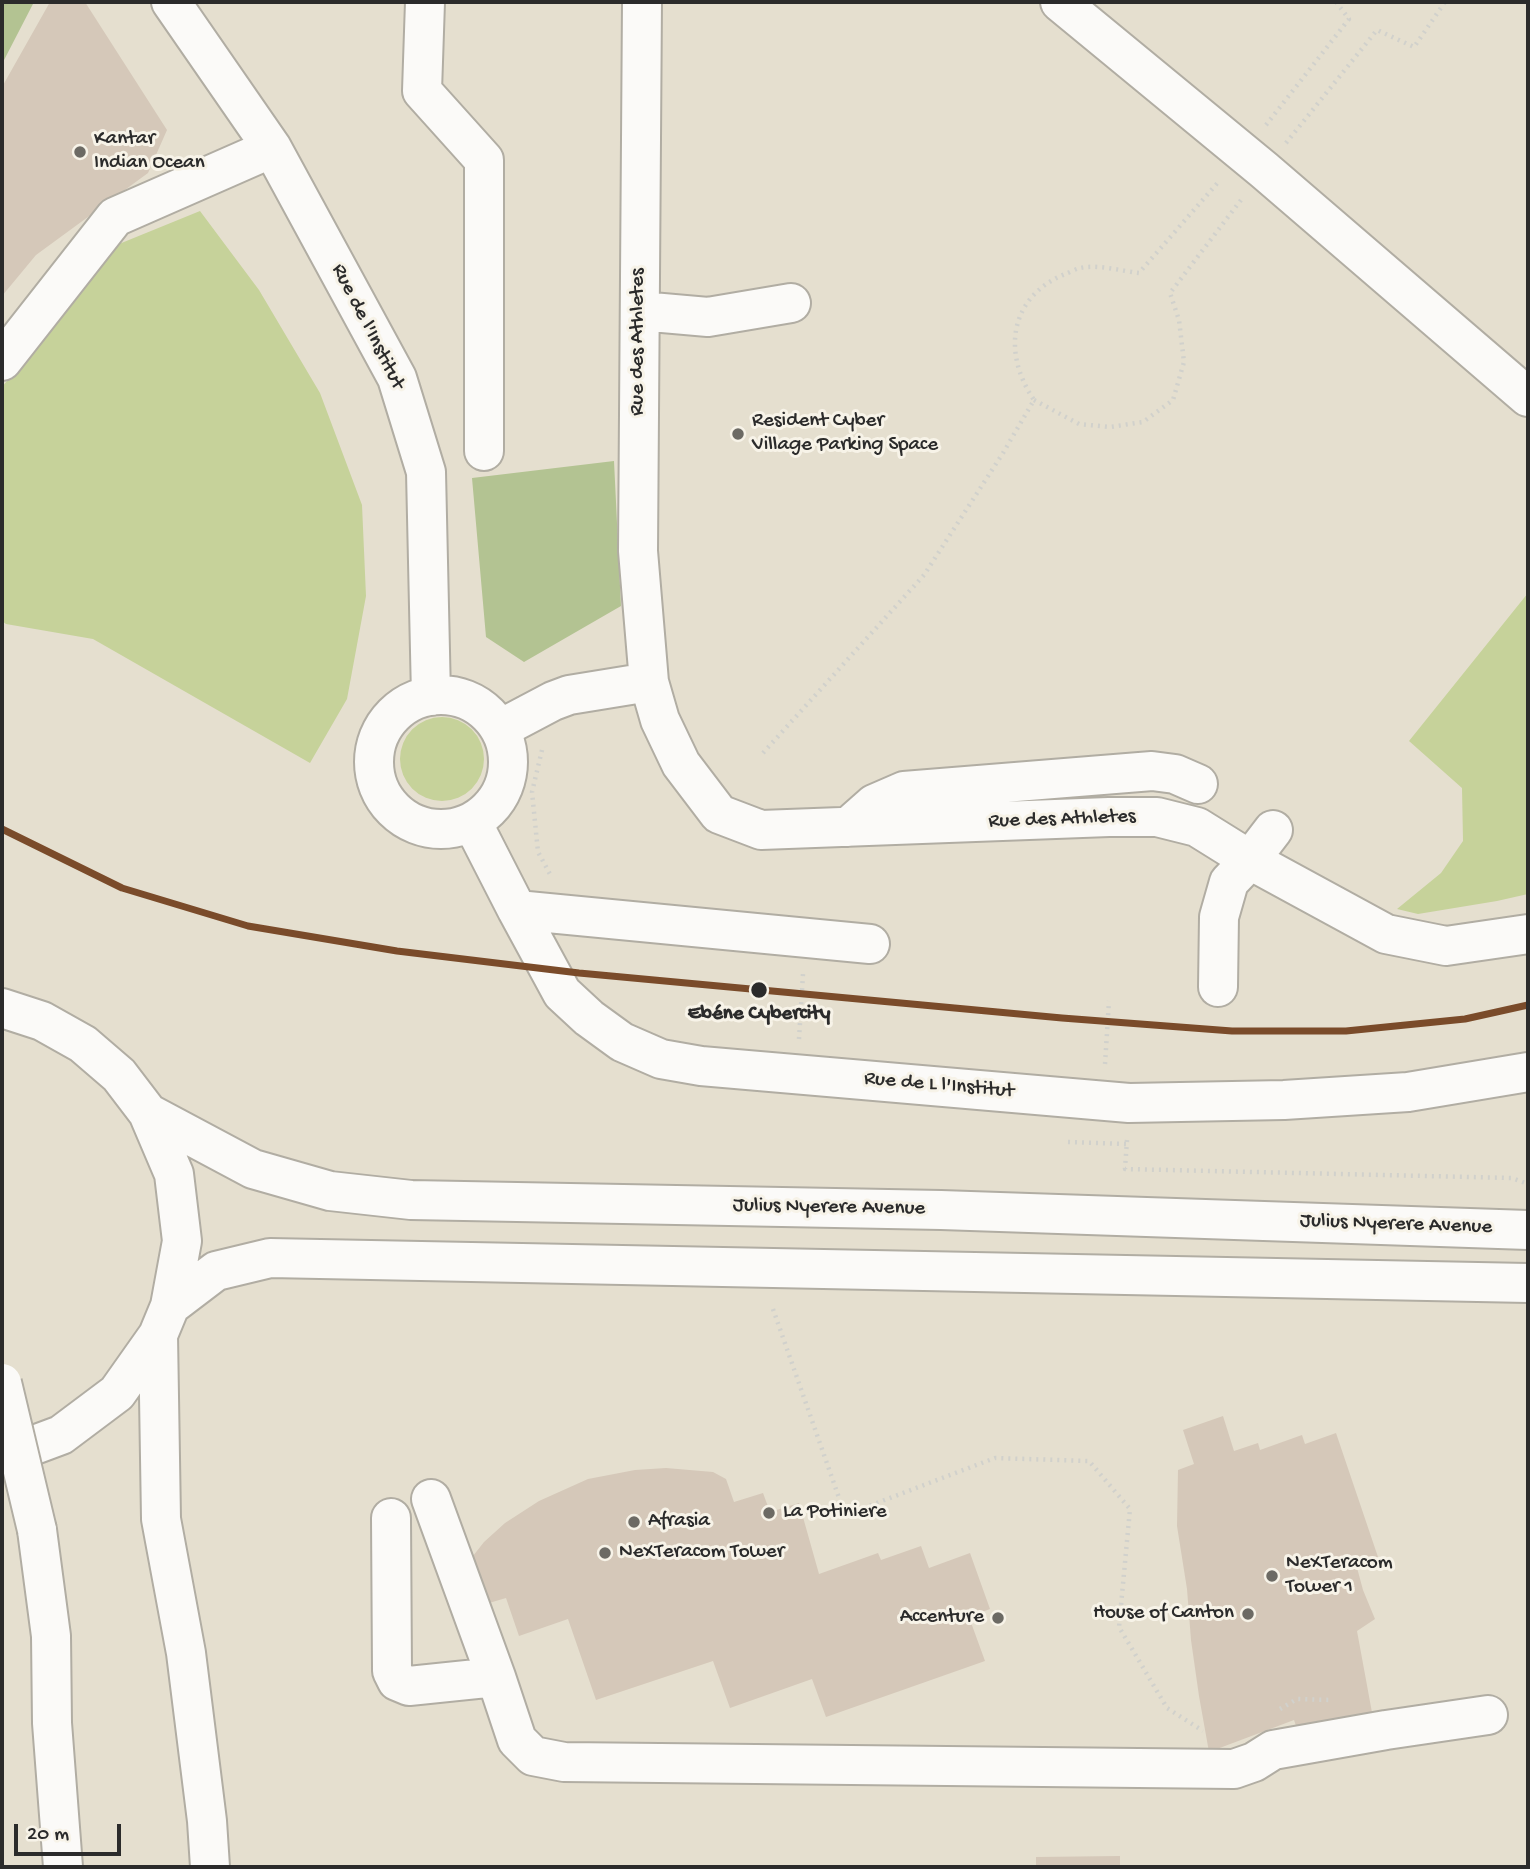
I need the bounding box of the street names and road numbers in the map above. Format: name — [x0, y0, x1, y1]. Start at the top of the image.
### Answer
street label: Rue de l'Institut — [325, 260, 409, 394]
street label: Rue des Athletes — [626, 268, 652, 416]
street label: Rue des Athletes — [988, 805, 1136, 835]
street label: Rue de L l'Institut — [863, 1067, 1015, 1105]
street label: Julius Nyerere Avenue — [733, 1194, 925, 1222]
street label: Julius Nyerere Avenue — [1299, 1209, 1493, 1241]

